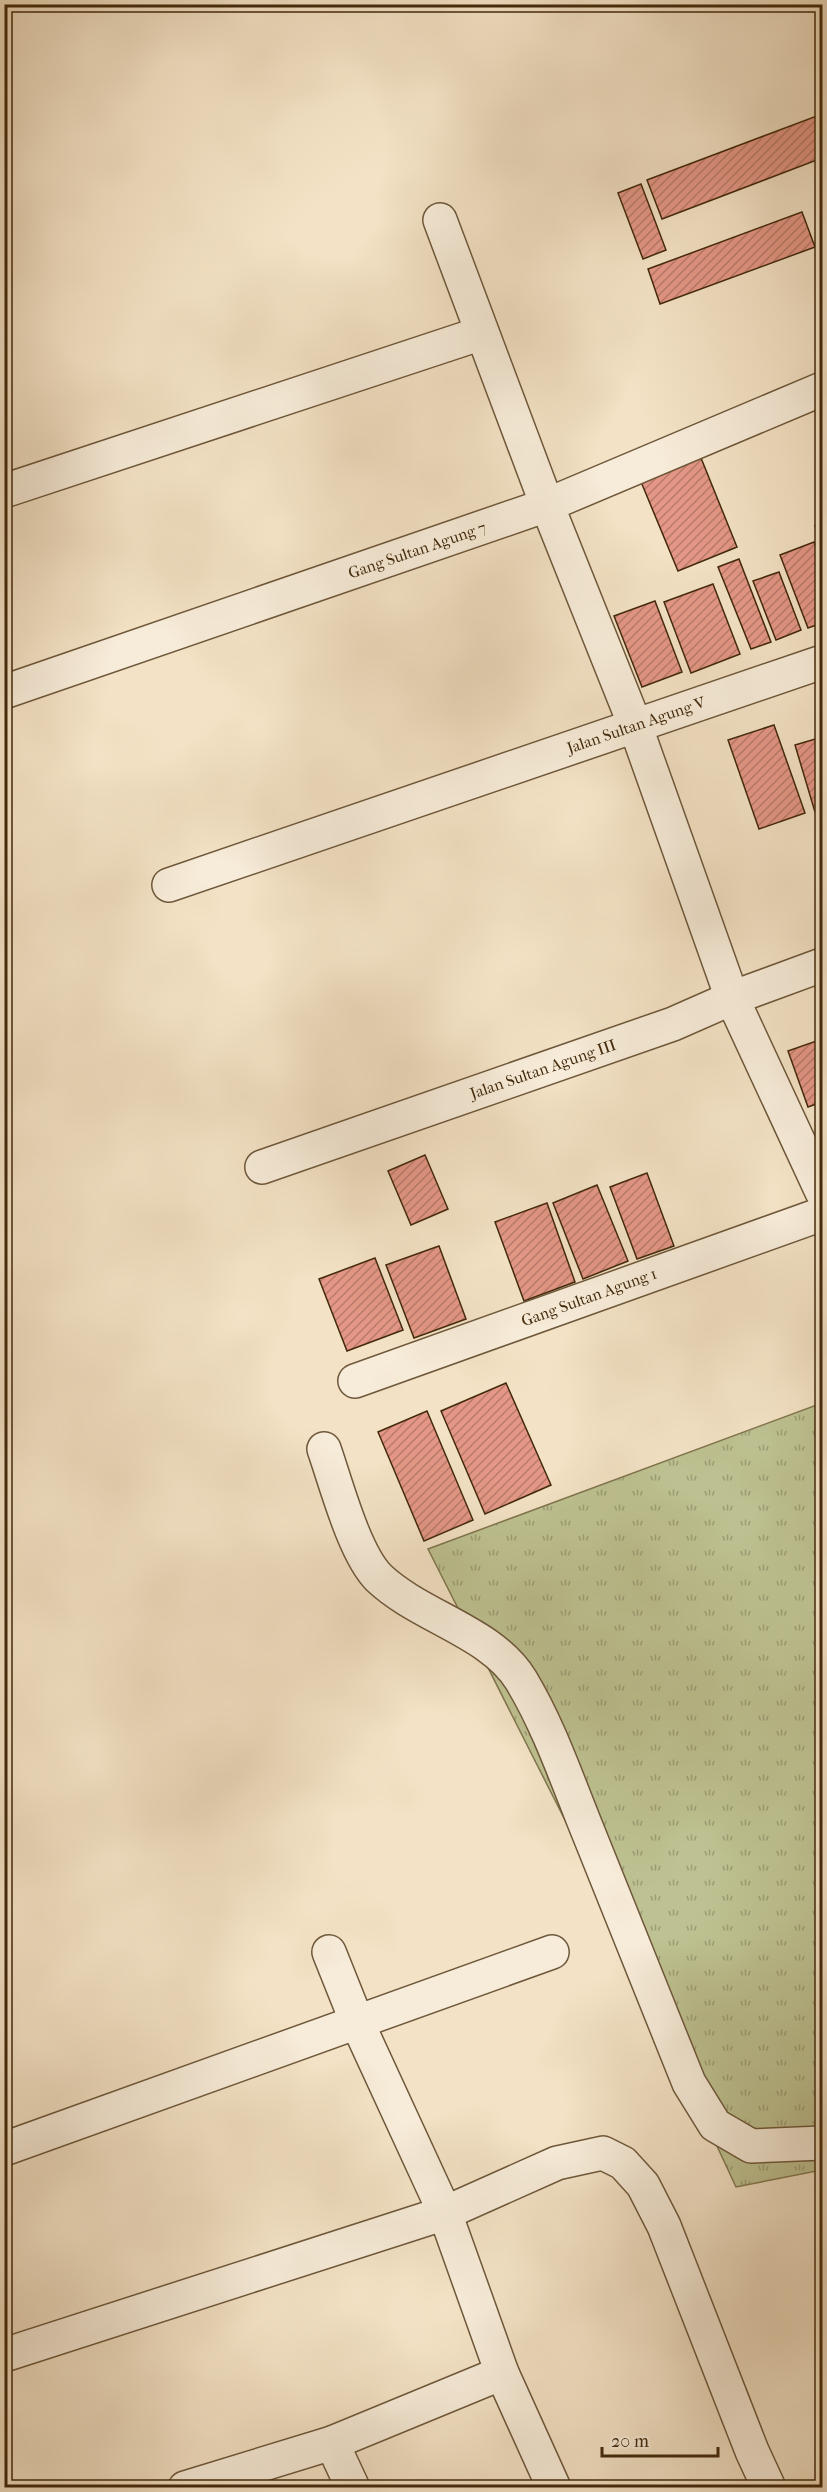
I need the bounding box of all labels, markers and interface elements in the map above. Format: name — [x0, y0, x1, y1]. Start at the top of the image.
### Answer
street label: Gang Sultan Agung 7 — [346, 517, 489, 583]
street label: Jalan Sultan Agung V — [562, 692, 708, 758]
street label: Jalan Sultan Agung III — [466, 1035, 619, 1104]
street label: Gang Sultan Agung 1 — [519, 1264, 659, 1330]
scale bar — [602, 2420, 718, 2458]
text: 20 m — [611, 2431, 649, 2452]

